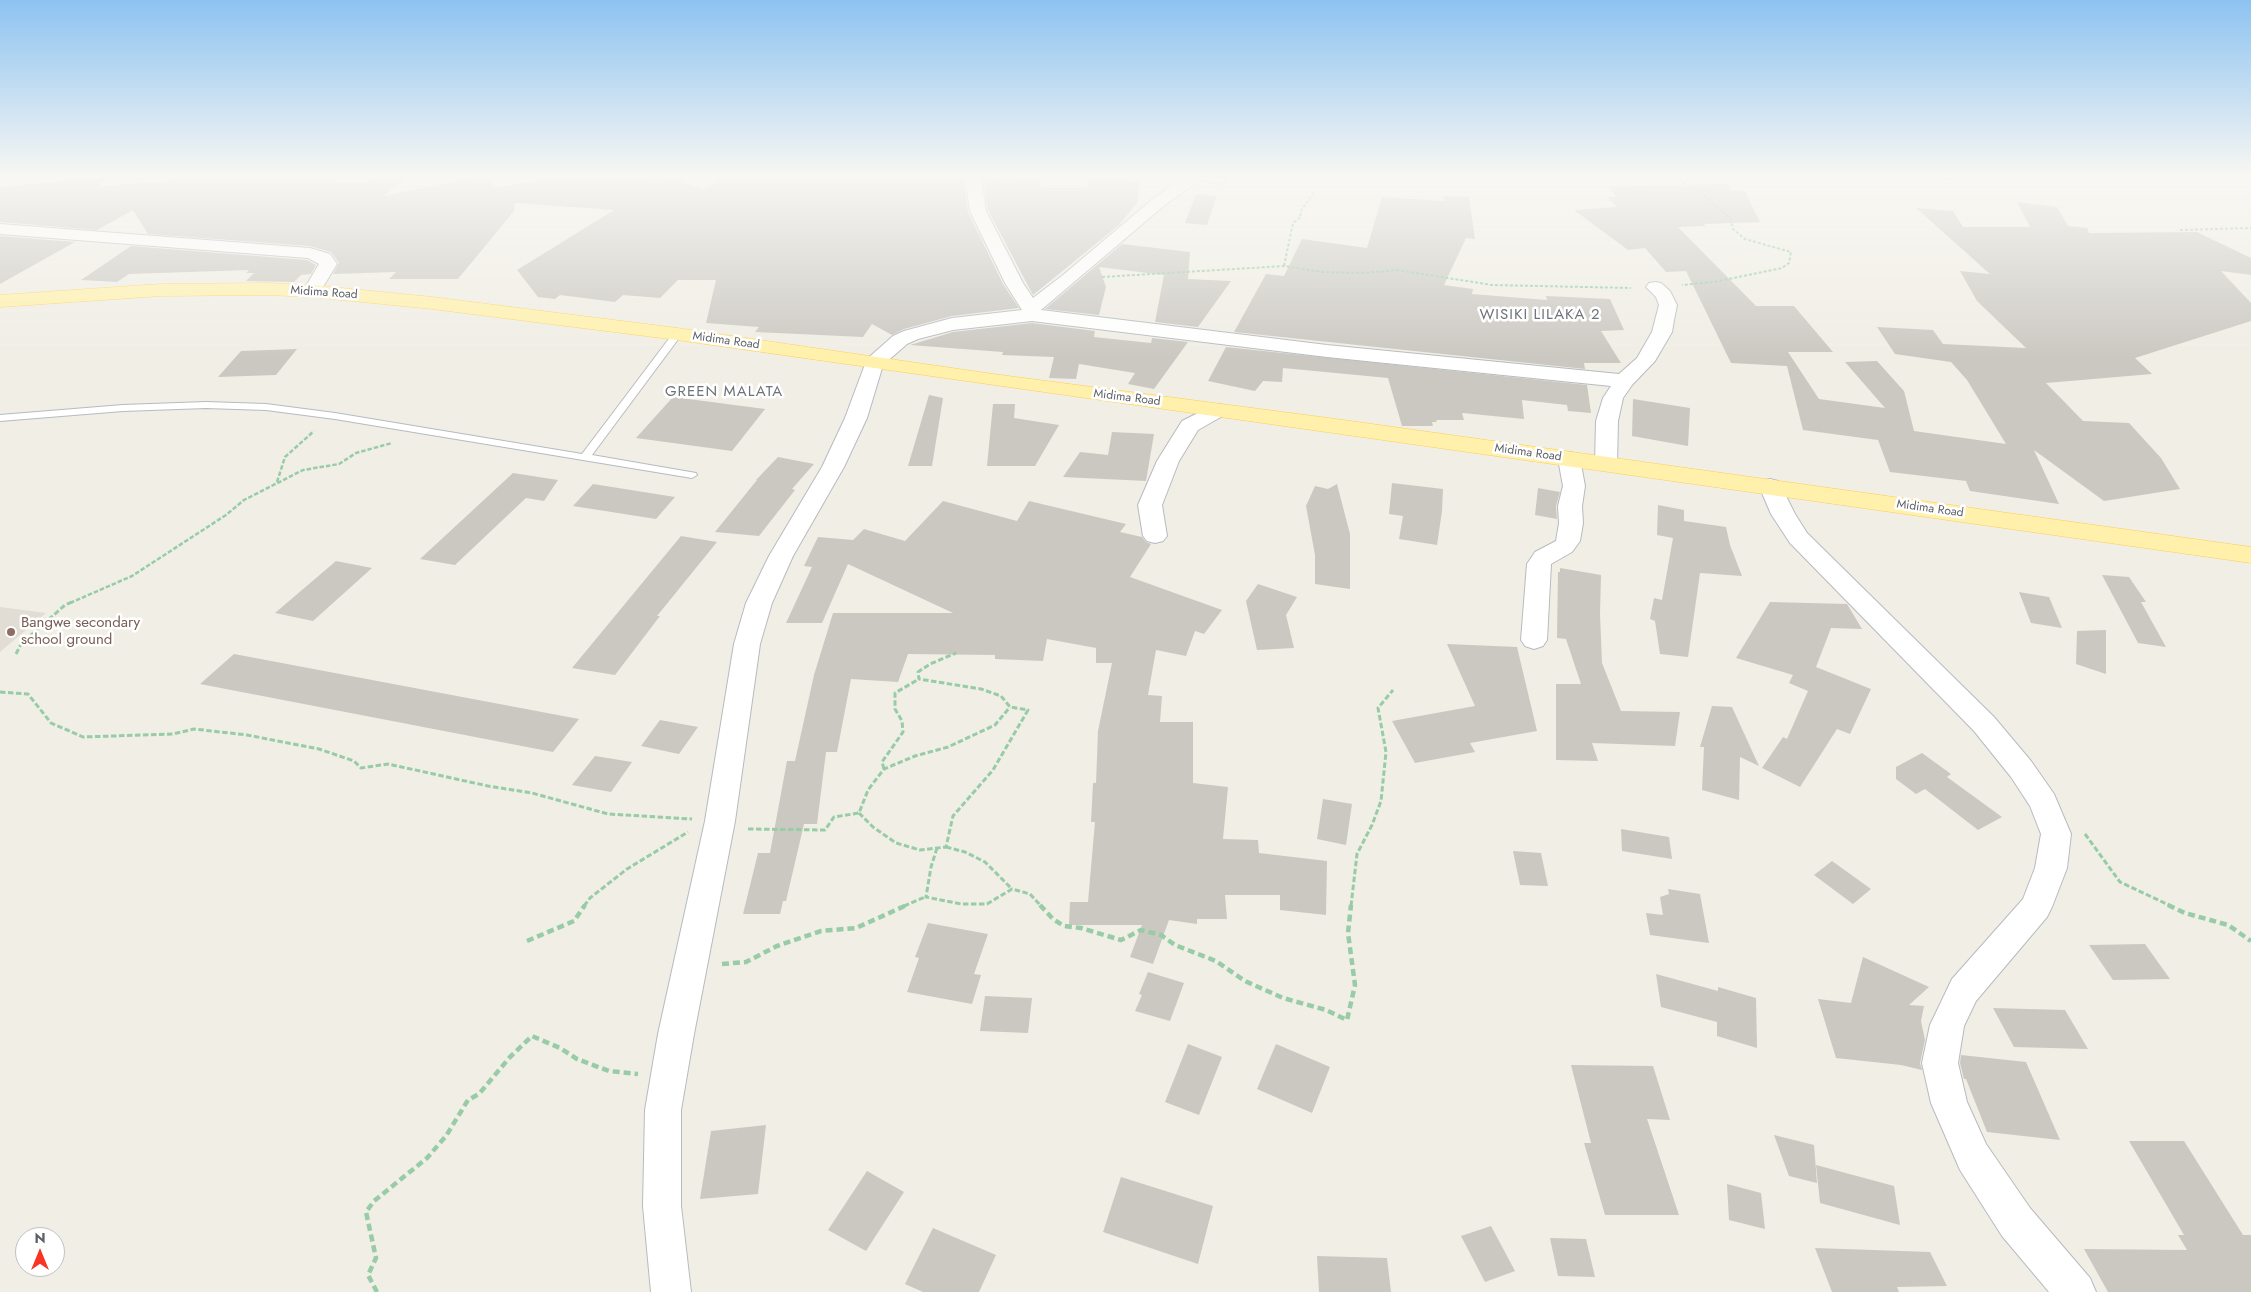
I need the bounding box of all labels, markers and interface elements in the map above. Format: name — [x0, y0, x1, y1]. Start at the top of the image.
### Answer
street label: Midima Road — [290, 283, 358, 303]
district label: WISIKI LILAKA 2 — [1478, 306, 1602, 324]
street label: Midima Road — [692, 329, 760, 353]
district label: GREEN MALATA — [663, 383, 785, 401]
street label: Midima Road — [1093, 387, 1161, 409]
street label: Midima Road — [1494, 441, 1562, 465]
street label: Midima Road — [1896, 497, 1964, 521]
place label: Bangwe secondary school ground — [21, 614, 140, 649]
marker: Bangwe secondary school ground — [5, 626, 17, 638]
north arrow — [15, 1227, 65, 1277]
text: N — [34, 1228, 46, 1248]

